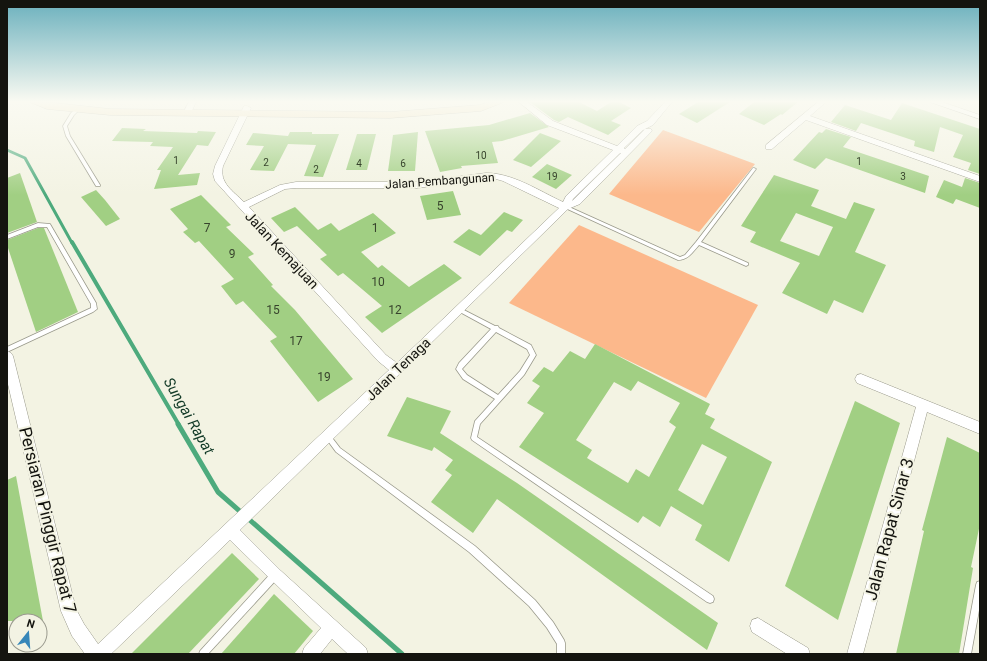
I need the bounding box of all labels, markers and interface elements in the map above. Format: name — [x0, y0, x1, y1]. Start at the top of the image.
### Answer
house number: 10 — [475, 150, 487, 161]
house number: 1 — [173, 155, 179, 166]
house number: 1 — [856, 156, 862, 167]
house number: 2 — [263, 157, 269, 168]
house number: 4 — [356, 158, 362, 169]
house number: 6 — [400, 158, 406, 169]
house number: 2 — [313, 164, 319, 175]
street label: Jalan Pembangunan — [385, 170, 495, 192]
house number: 19 — [546, 171, 558, 182]
house number: 3 — [900, 171, 906, 182]
house number: 5 — [437, 199, 444, 213]
street label: Jalan Kemajuan — [242, 208, 322, 292]
house number: 7 — [204, 221, 211, 235]
house number: 1 — [372, 221, 378, 235]
house number: 9 — [229, 247, 235, 261]
house number: 10 — [371, 275, 385, 289]
house number: 15 — [266, 303, 280, 317]
house number: 12 — [388, 303, 402, 317]
house number: 17 — [289, 334, 303, 348]
street label: Jalan Tenaga — [363, 334, 433, 404]
house number: 19 — [317, 370, 331, 384]
water label: Sungai Rapat — [160, 374, 218, 458]
street label: Persiaran Pinggir Rapat 7 — [15, 425, 81, 615]
street label: Jalan Rapat Sinar 3 — [860, 456, 918, 602]
north arrow — [8, 613, 48, 653]
text: N — [25, 617, 37, 631]

